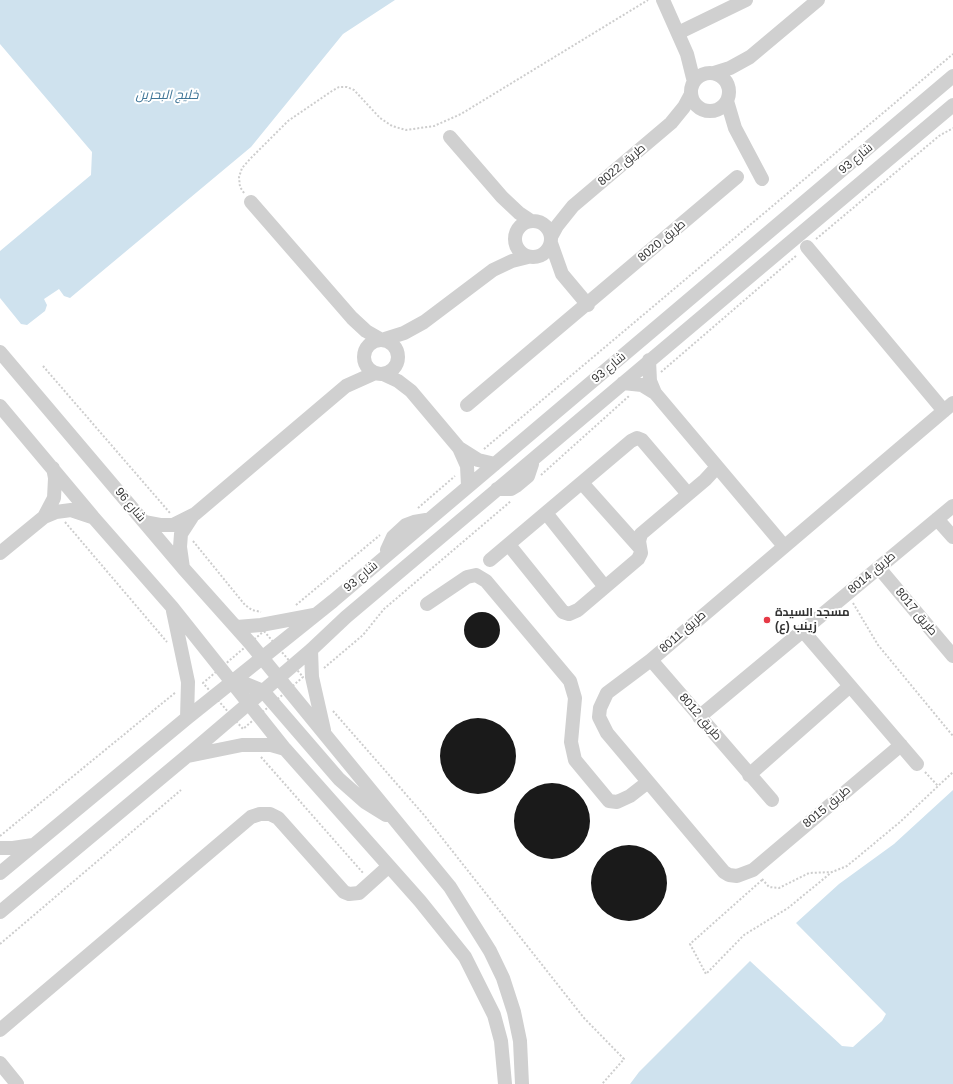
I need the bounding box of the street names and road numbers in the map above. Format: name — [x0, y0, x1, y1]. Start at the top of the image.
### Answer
street label: طريق 8022 — [595, 141, 649, 189]
street label: شارع 93 — [836, 141, 876, 177]
street label: طريق 8020 — [635, 217, 689, 265]
street label: شارع 93 — [589, 350, 629, 386]
street label: شارع 96 — [112, 485, 148, 525]
street label: طريق 8014 — [845, 549, 899, 597]
street label: شارع 93 — [341, 559, 381, 595]
street label: طريق 8017 — [892, 585, 940, 639]
street label: طريق 8011 — [657, 608, 709, 656]
street label: طريق 8012 — [676, 691, 724, 743]
street label: طريق 8015 — [800, 783, 854, 831]

